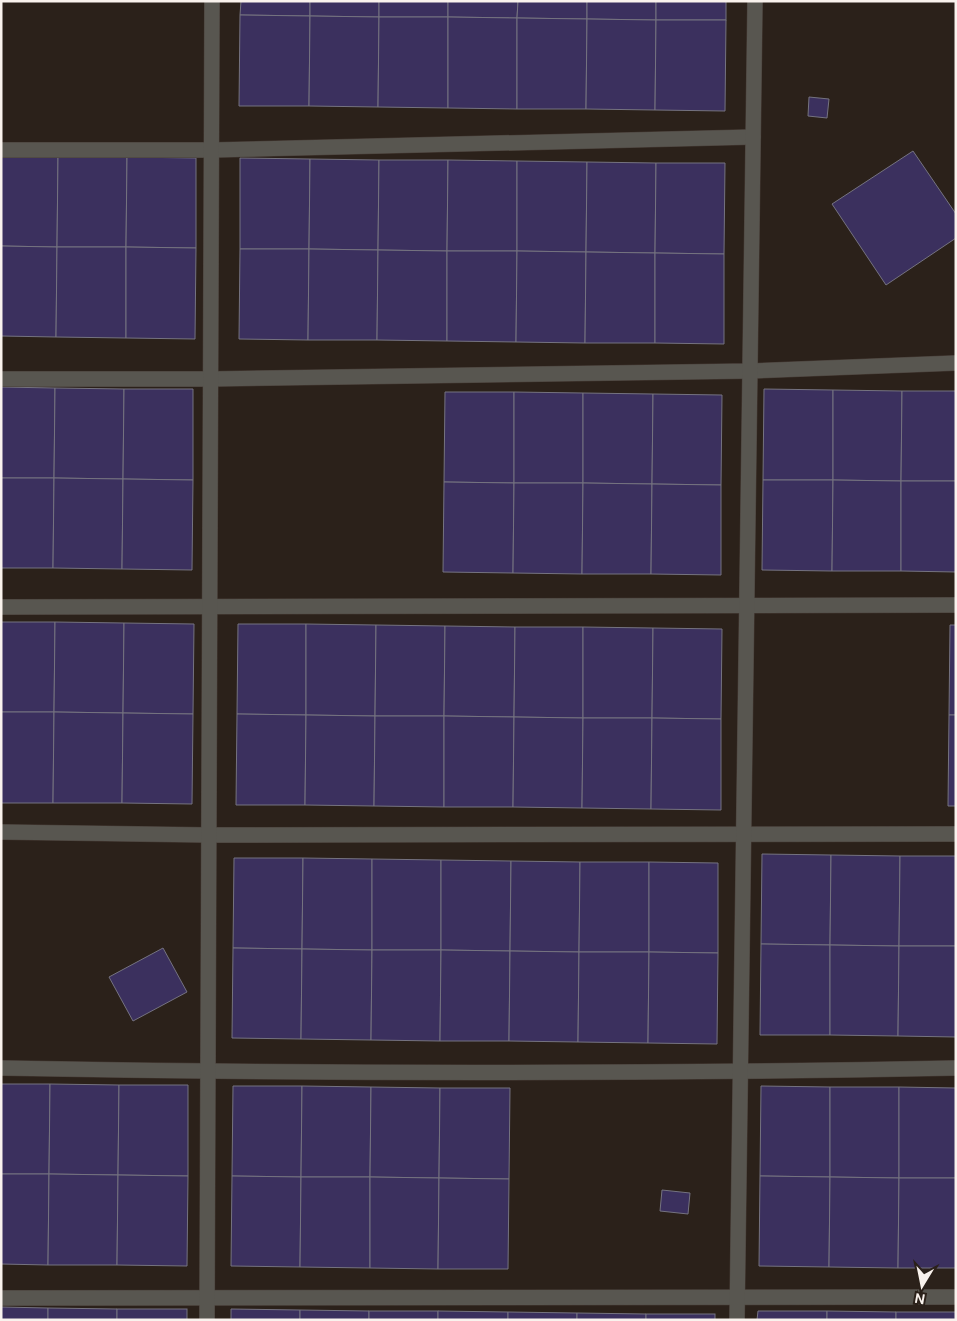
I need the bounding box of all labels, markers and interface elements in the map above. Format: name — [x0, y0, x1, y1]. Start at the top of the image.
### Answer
north arrow — [897, 1261, 947, 1311]
text: N — [913, 1289, 926, 1309]

